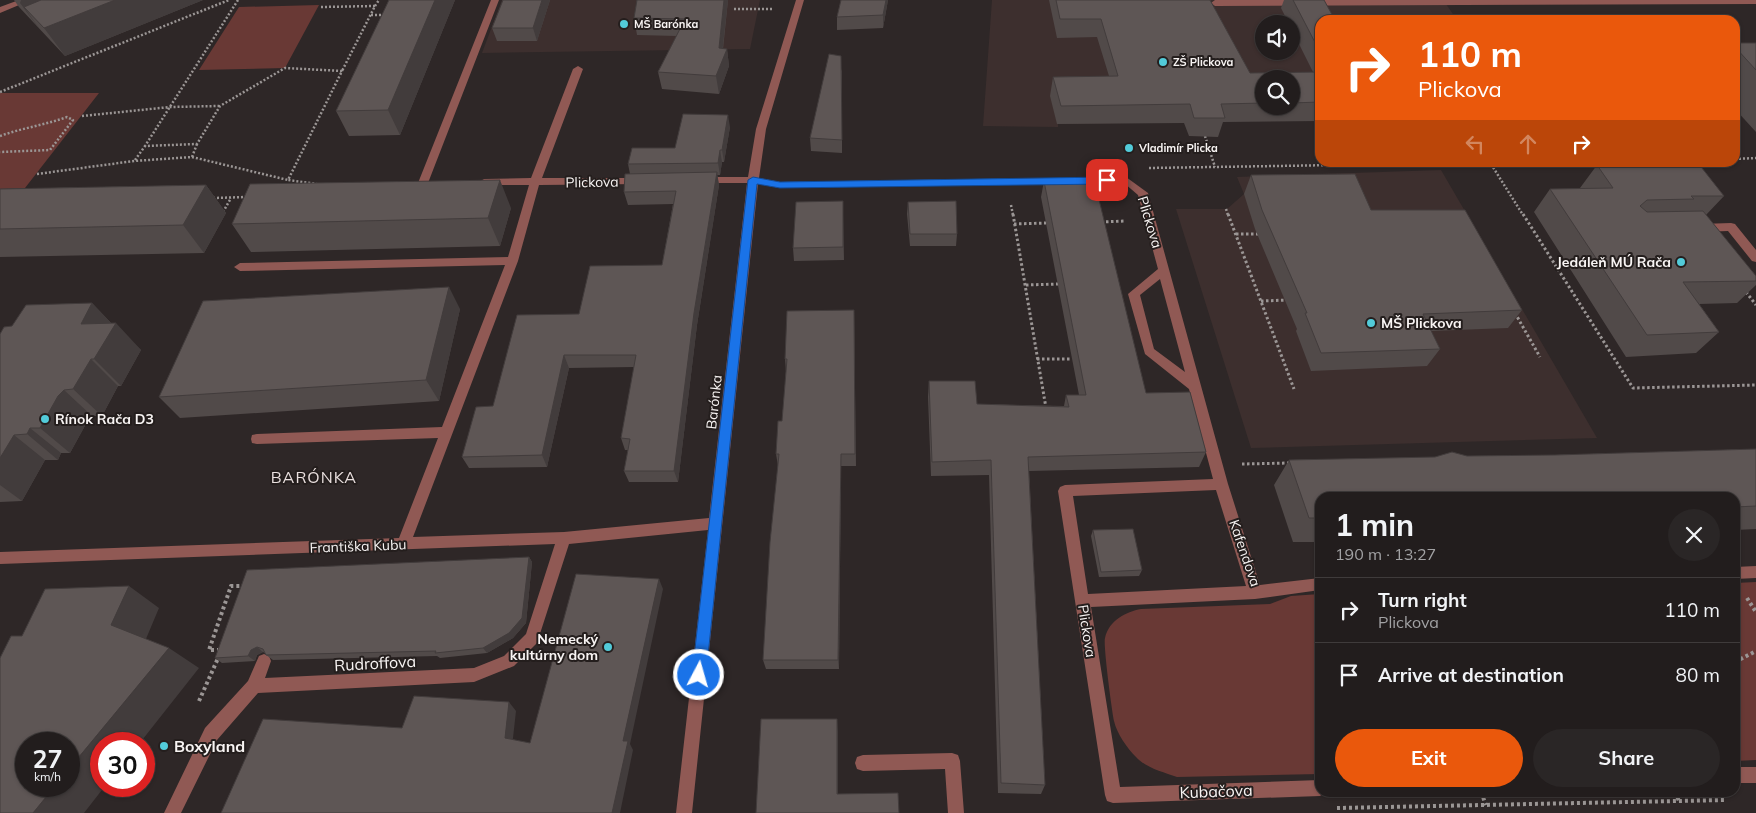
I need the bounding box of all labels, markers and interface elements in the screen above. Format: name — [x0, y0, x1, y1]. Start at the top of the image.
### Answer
map controls — [1255, 15, 1300, 115]
button: sound — [1255, 15, 1300, 60]
place label: MŠ Barónka — [634, 17, 698, 31]
marker: MŠ Barónka — [618, 18, 630, 30]
text: 110 m — [1418, 32, 1522, 76]
icon: right — [1335, 35, 1400, 100]
place label: ZŠ Plickova — [1173, 55, 1234, 69]
marker: ZŠ Plickova — [1157, 56, 1169, 68]
button: search — [1255, 70, 1300, 115]
text: Plickova — [1418, 75, 1502, 103]
icon: left — [1461, 130, 1489, 158]
icon: ahead — [1514, 130, 1542, 158]
icon: right — [1567, 130, 1595, 158]
place label: Vladimír Plicka — [1138, 141, 1218, 155]
marker: Vladimír Plicka — [1123, 142, 1135, 154]
pin — [1086, 159, 1128, 201]
icon: arrive — [1093, 166, 1121, 194]
street label: Plickova — [565, 173, 619, 191]
street label: Plickova — [1134, 194, 1166, 250]
place label: Jedáleň MÚ Rača — [1557, 253, 1671, 271]
marker: Jedáleň MÚ Rača — [1675, 256, 1687, 268]
place label: MŠ Plickova — [1381, 314, 1462, 332]
marker: MŠ Plickova — [1365, 317, 1377, 329]
street label: Barónka — [702, 374, 726, 430]
place label: Rínok Rača D3 — [55, 410, 154, 428]
marker: Rínok Rača D3 — [39, 413, 51, 425]
district label: BARÓNKA — [271, 467, 357, 487]
text: 1 min — [1335, 506, 1414, 544]
button: close — [1668, 509, 1720, 561]
street label: Kafendova — [1225, 517, 1265, 589]
street label: Františka Kubu — [309, 535, 407, 557]
text: 190 m · 13:27 — [1335, 544, 1436, 564]
text: Turn right — [1378, 588, 1467, 612]
icon: right — [1335, 596, 1363, 624]
text: 110 m — [1664, 598, 1720, 622]
street label: Plickova — [1074, 603, 1100, 659]
text: Plickova — [1378, 612, 1439, 632]
place label: Nemecký kultúrny dom — [510, 630, 598, 664]
marker: Nemecký kultúrny dom — [602, 641, 614, 653]
position arrow — [672, 648, 724, 700]
street label: Rudroffova — [334, 651, 416, 675]
icon: arrive — [1335, 661, 1363, 689]
text: Arrive at destination — [1378, 663, 1564, 687]
text: 80 m — [1676, 663, 1720, 687]
button: Exit — [1335, 729, 1523, 787]
button: Share — [1533, 729, 1720, 787]
speed limit sign: 30 — [90, 732, 155, 797]
place label: Boxyland — [174, 736, 245, 756]
marker: Boxyland — [158, 740, 170, 752]
text: 27 — [32, 743, 63, 774]
text: km/h — [34, 769, 61, 784]
street label: Kubačova — [1179, 780, 1253, 802]

